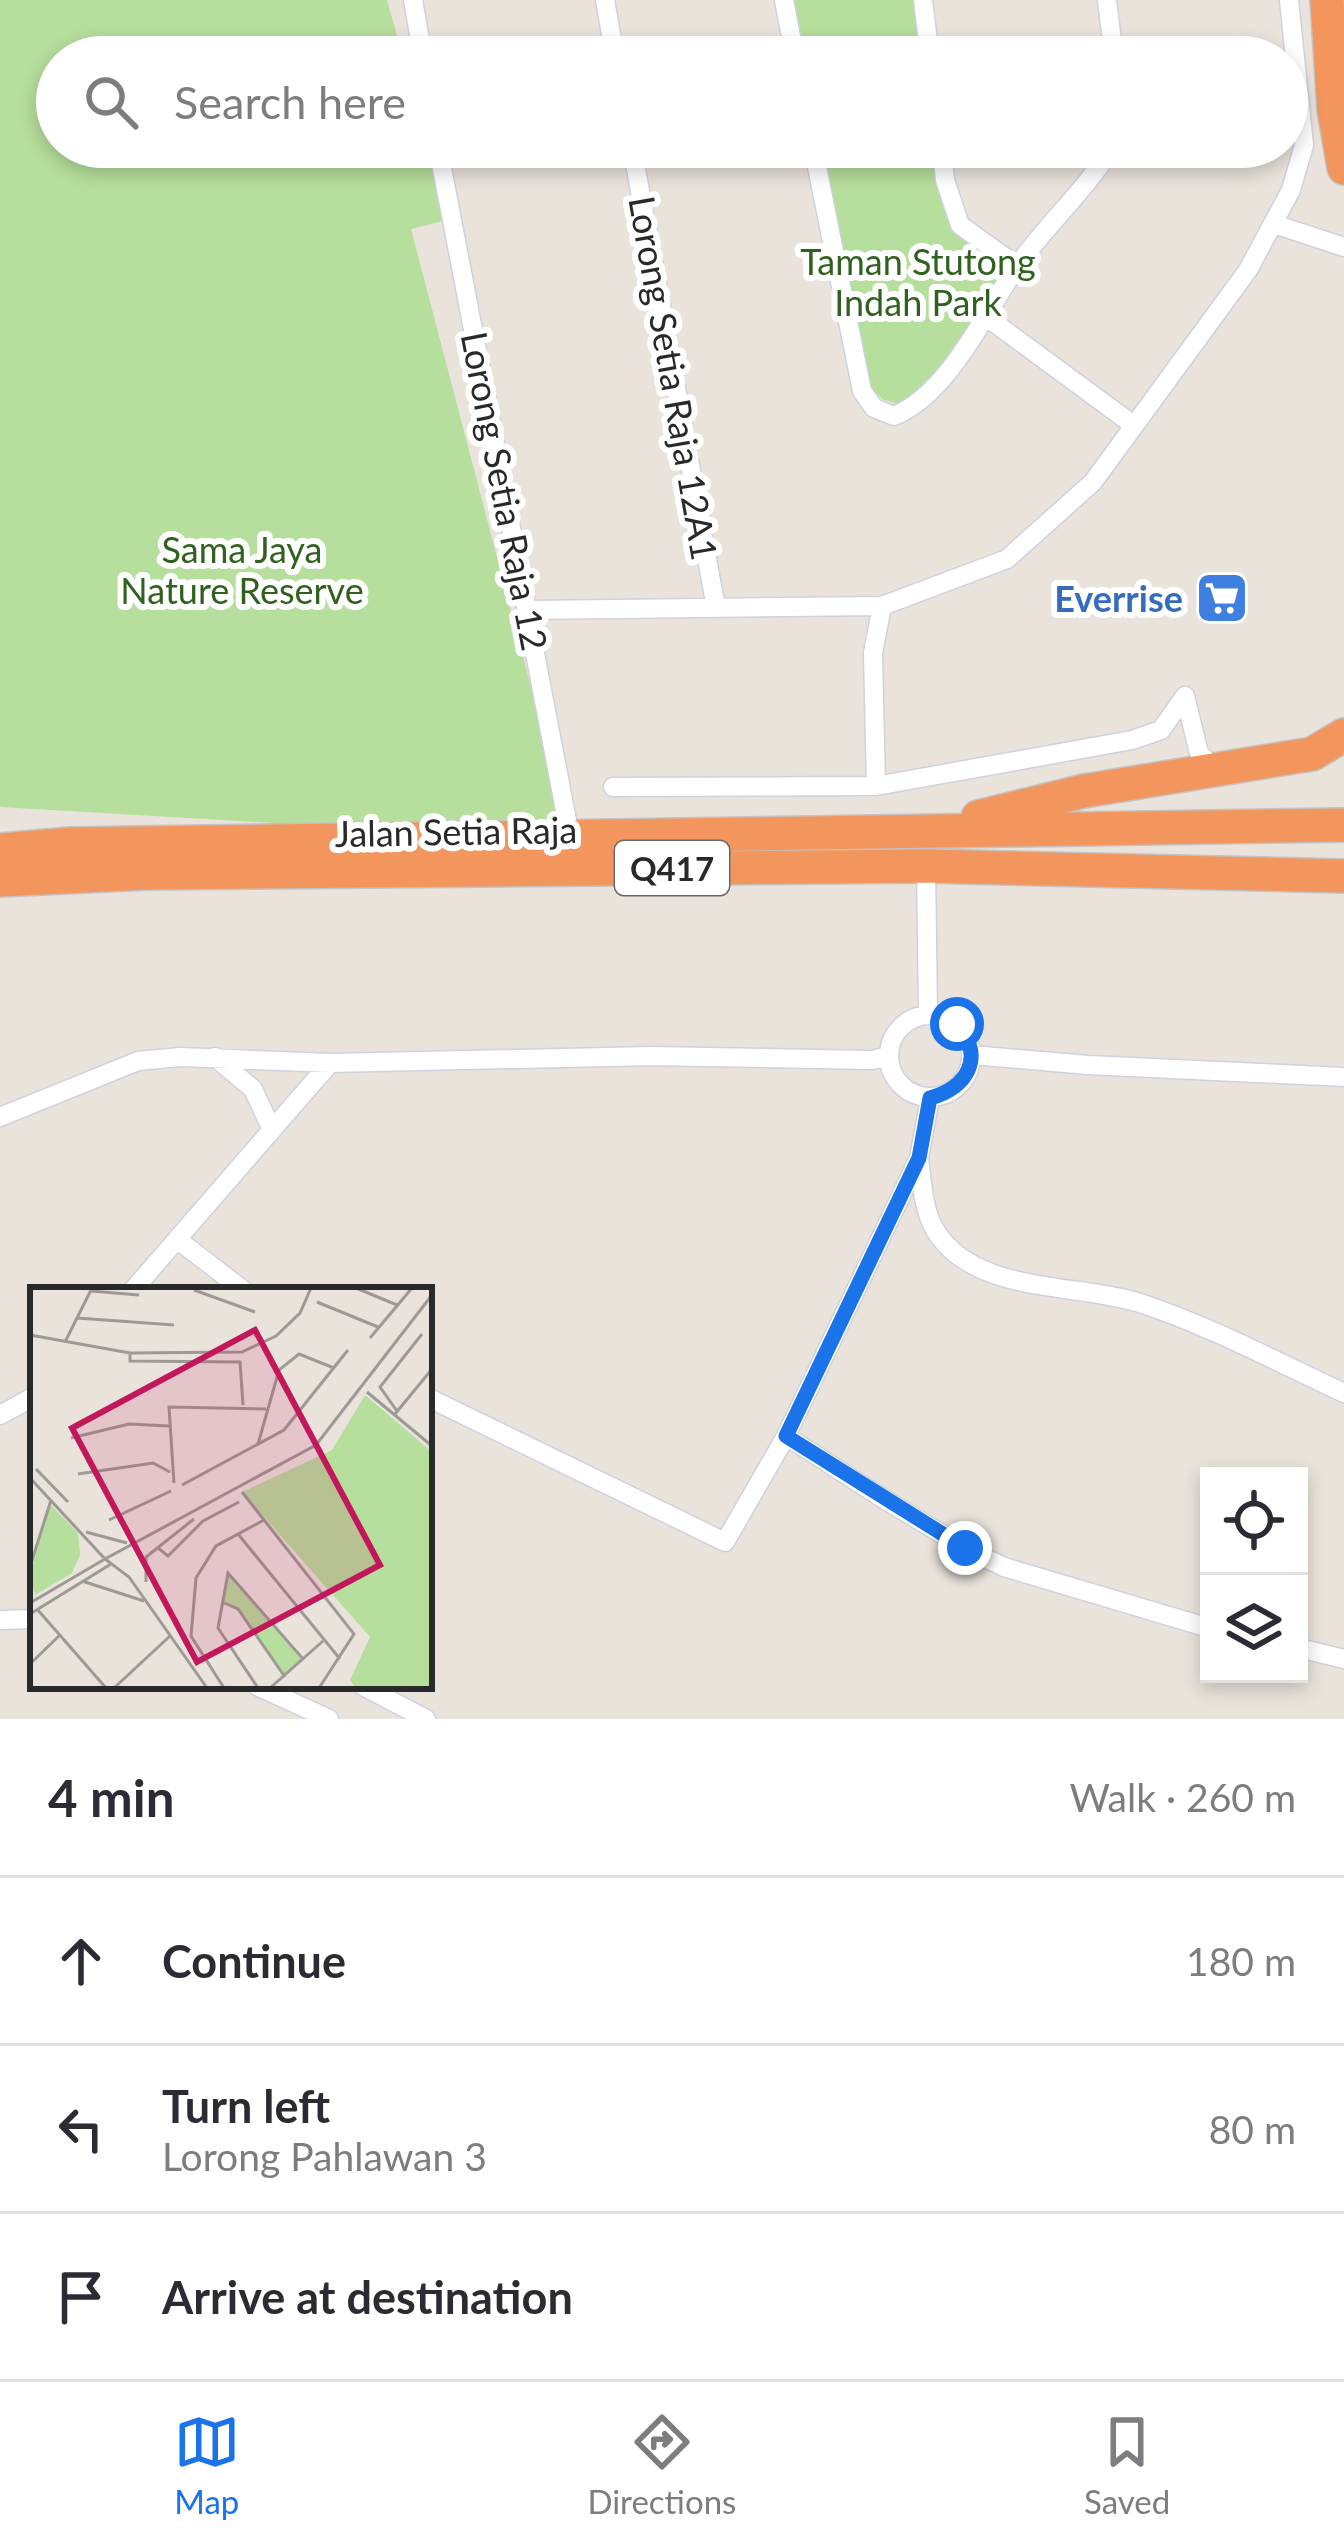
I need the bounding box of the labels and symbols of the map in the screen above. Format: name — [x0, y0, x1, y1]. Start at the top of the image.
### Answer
street label: Lorong Setia Raja 12A1 — [620, 193, 728, 563]
park label: Taman Stutong Indah Park — [800, 239, 1036, 324]
street label: Lorong Setia Raja 12 — [453, 328, 557, 654]
park label: Sama Jaya Nature Reserve — [120, 527, 364, 612]
supermarket icon: Everrise — [1194, 570, 1250, 626]
place label: Everrise — [1054, 576, 1183, 620]
street label: Jalan Setia Raja — [334, 807, 578, 855]
road number: Q417 — [615, 841, 729, 895]
route start — [930, 997, 984, 1051]
inset map — [30, 1287, 432, 1689]
route end — [938, 1521, 992, 1575]

